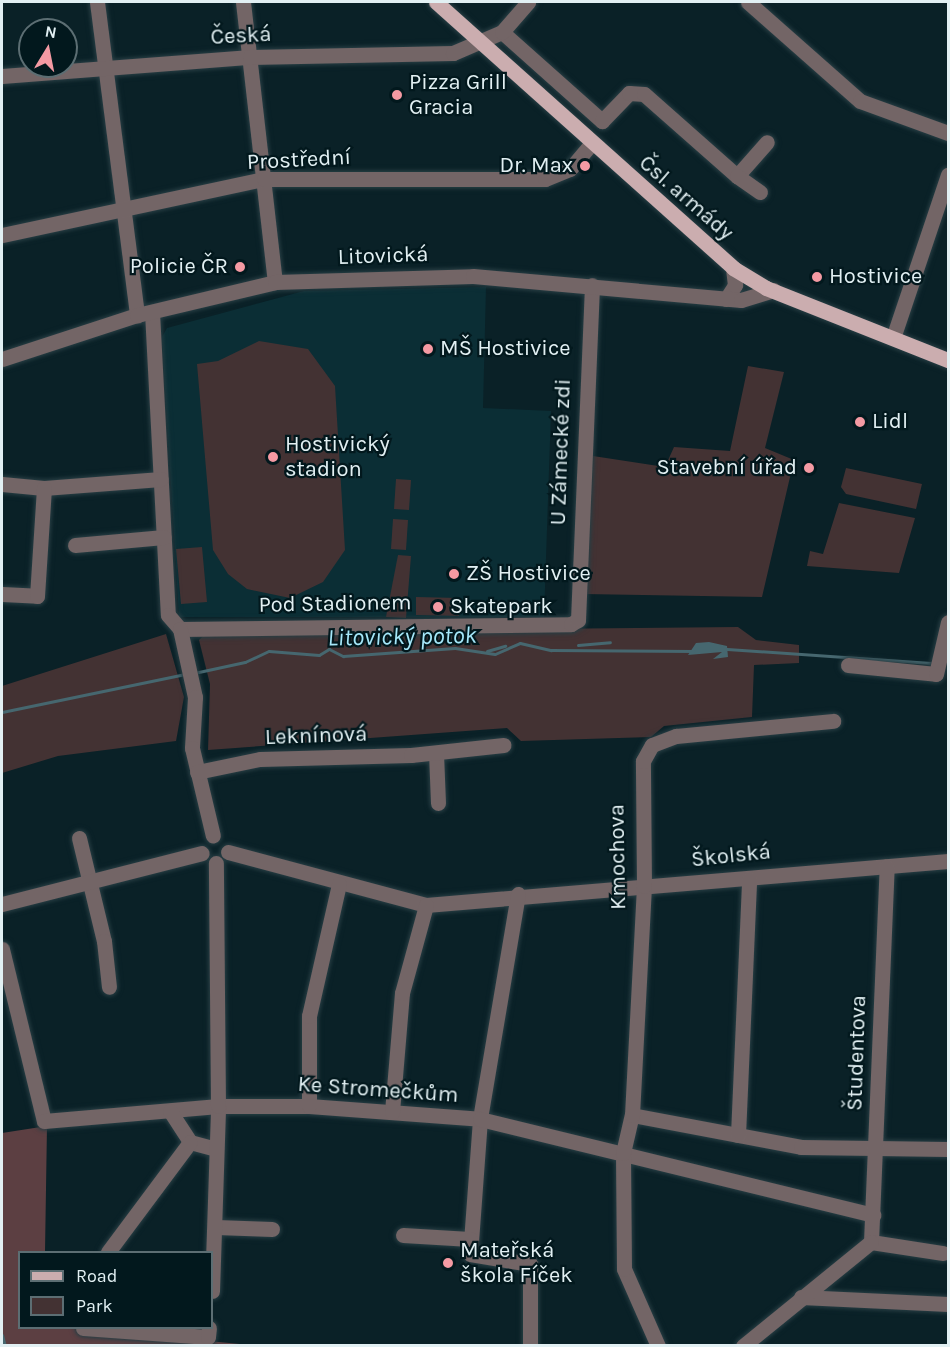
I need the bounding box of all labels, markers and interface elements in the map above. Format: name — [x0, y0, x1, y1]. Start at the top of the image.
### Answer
north arrow — [18, 18, 78, 78]
text: N — [44, 21, 58, 42]
street label: Česká — [210, 21, 272, 51]
place label: Pizza Grill Gracia — [409, 69, 507, 120]
marker: Pizza Grill Gracia — [390, 88, 404, 102]
street label: Prostřední — [246, 144, 352, 176]
street label: Čsl. armády — [633, 150, 739, 246]
place label: Dr. Max — [499, 153, 573, 179]
marker: Dr. Max — [578, 159, 592, 173]
street label: Litovická — [337, 241, 429, 271]
place label: Policie ČR — [130, 254, 228, 280]
marker: Policie ČR — [233, 260, 247, 274]
place label: Hostivice — [829, 264, 922, 290]
marker: Hostivice — [810, 270, 824, 284]
place label: MŠ Hostivice — [440, 336, 571, 362]
marker: MŠ Hostivice — [421, 342, 435, 356]
street label: U Zámecké zdi — [545, 378, 577, 526]
place label: Lidl — [872, 409, 908, 435]
marker: Lidl — [853, 415, 867, 429]
place label: Hostivický stadion — [285, 431, 390, 482]
marker: Hostivický stadion — [266, 450, 280, 464]
place label: Stavební úřad — [656, 455, 797, 481]
marker: Stavební úřad — [802, 461, 816, 475]
place label: ZŠ Hostivice — [466, 561, 591, 587]
marker: ZŠ Hostivice — [447, 567, 461, 581]
street label: Pod Stadionem — [258, 589, 412, 619]
place label: Skatepark — [450, 594, 553, 620]
marker: Skatepark — [431, 600, 445, 614]
water label: Litovický potok — [327, 621, 477, 653]
street label: Leknínová — [264, 721, 368, 751]
street label: Kmochova — [604, 804, 632, 910]
street label: Školská — [690, 839, 772, 873]
street label: Študentova — [842, 995, 872, 1111]
street label: Ke Stromečkům — [297, 1071, 459, 1109]
place label: Mateřská škola Fíček — [460, 1237, 573, 1288]
legend — [18, 1251, 213, 1329]
marker: Mateřská škola Fíček — [441, 1256, 455, 1270]
text: Road — [76, 1265, 117, 1287]
text: Park — [76, 1295, 113, 1317]

